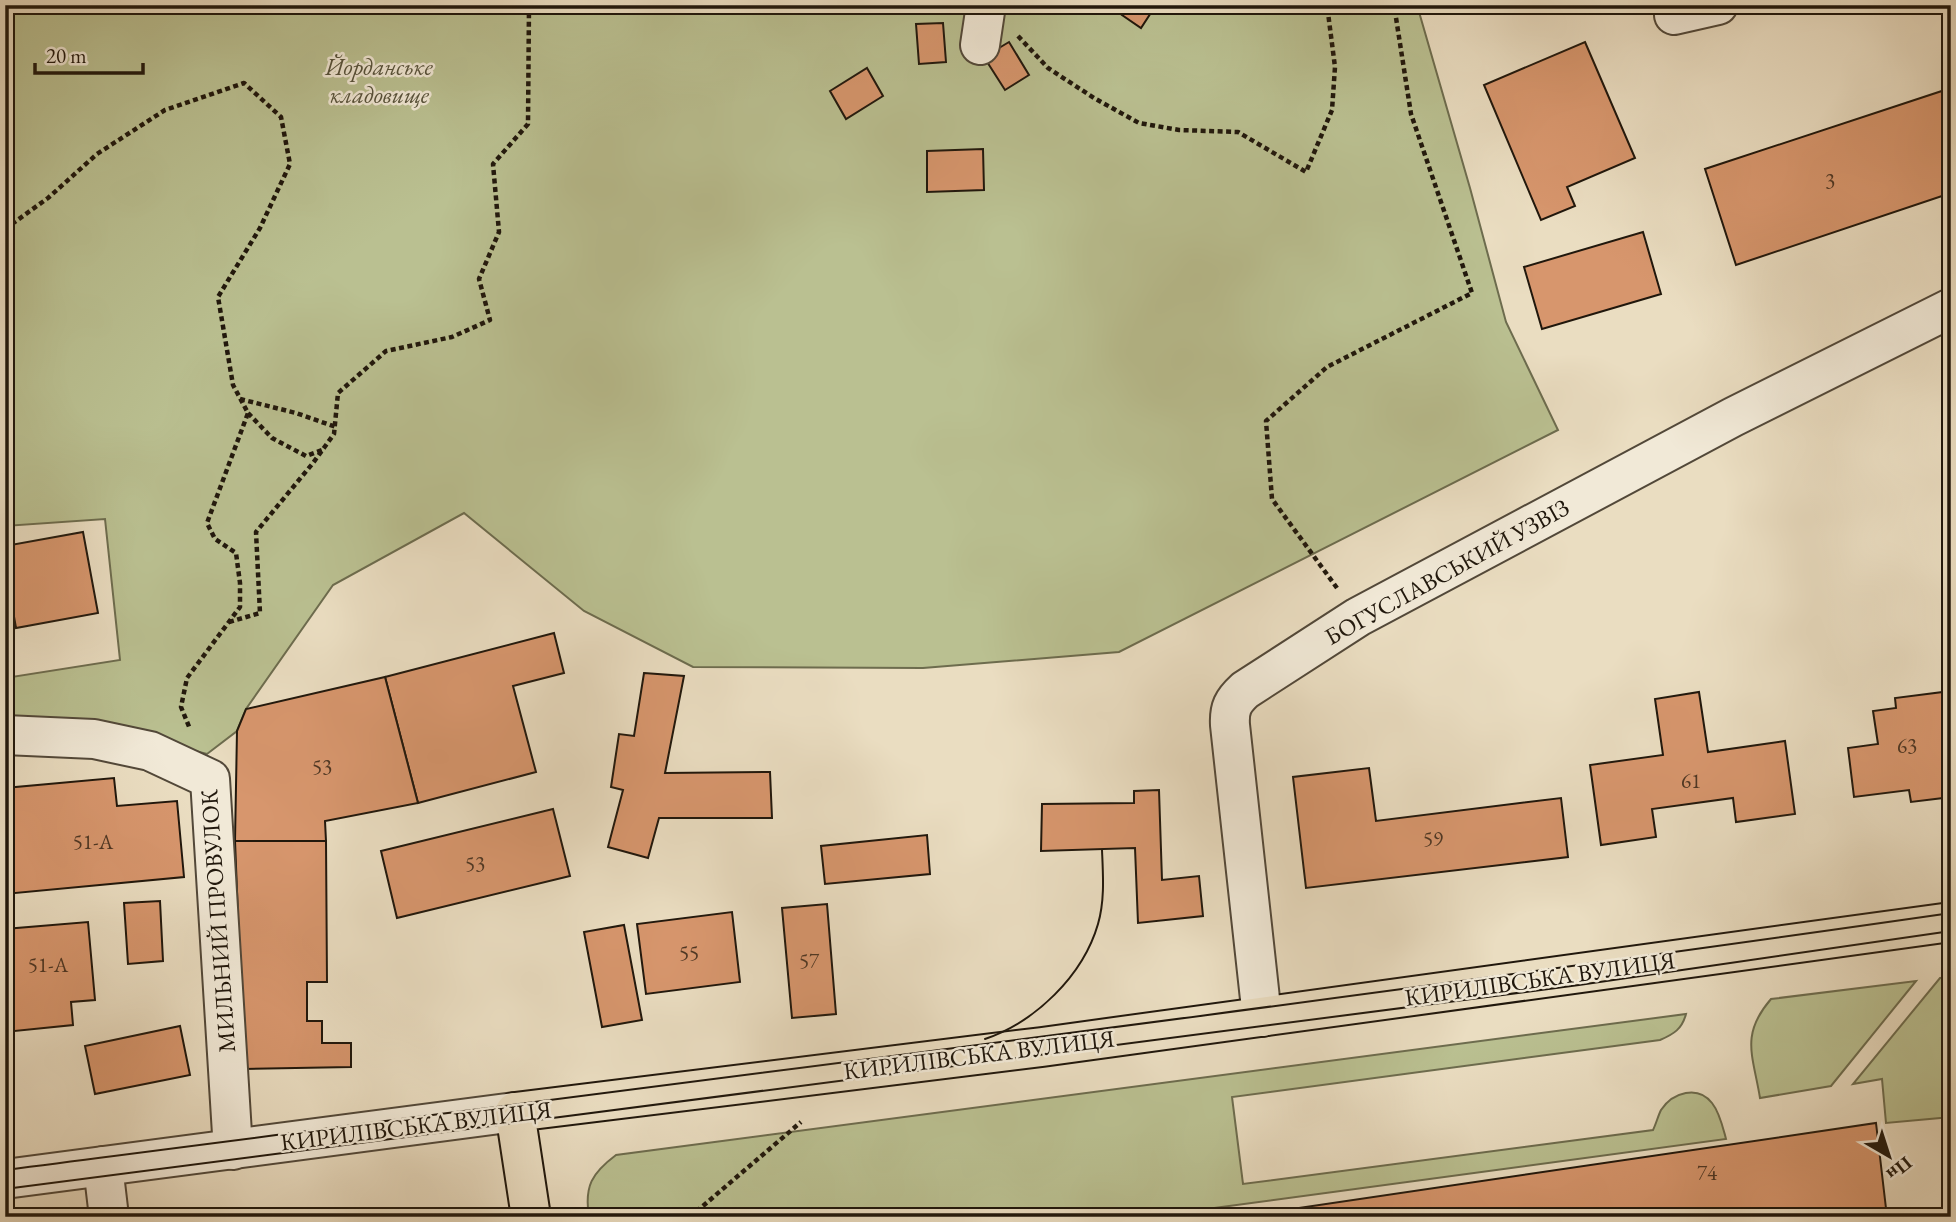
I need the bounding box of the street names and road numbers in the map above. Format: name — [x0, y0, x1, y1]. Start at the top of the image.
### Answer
street label: БОГУСЛАВСЬКИЙ УЗВІЗ — [1319, 491, 1575, 652]
street label: МИЛЬНИЙ ПРОВУЛОК — [193, 788, 242, 1054]
street label: КИРИЛІВСЬКА ВУЛИЦЯ — [1403, 944, 1677, 1013]
street label: КИРИЛІВСЬКА ВУЛИЦЯ — [842, 1022, 1116, 1087]
street label: КИРИЛІВСЬКА ВУЛИЦЯ — [279, 1093, 553, 1158]

